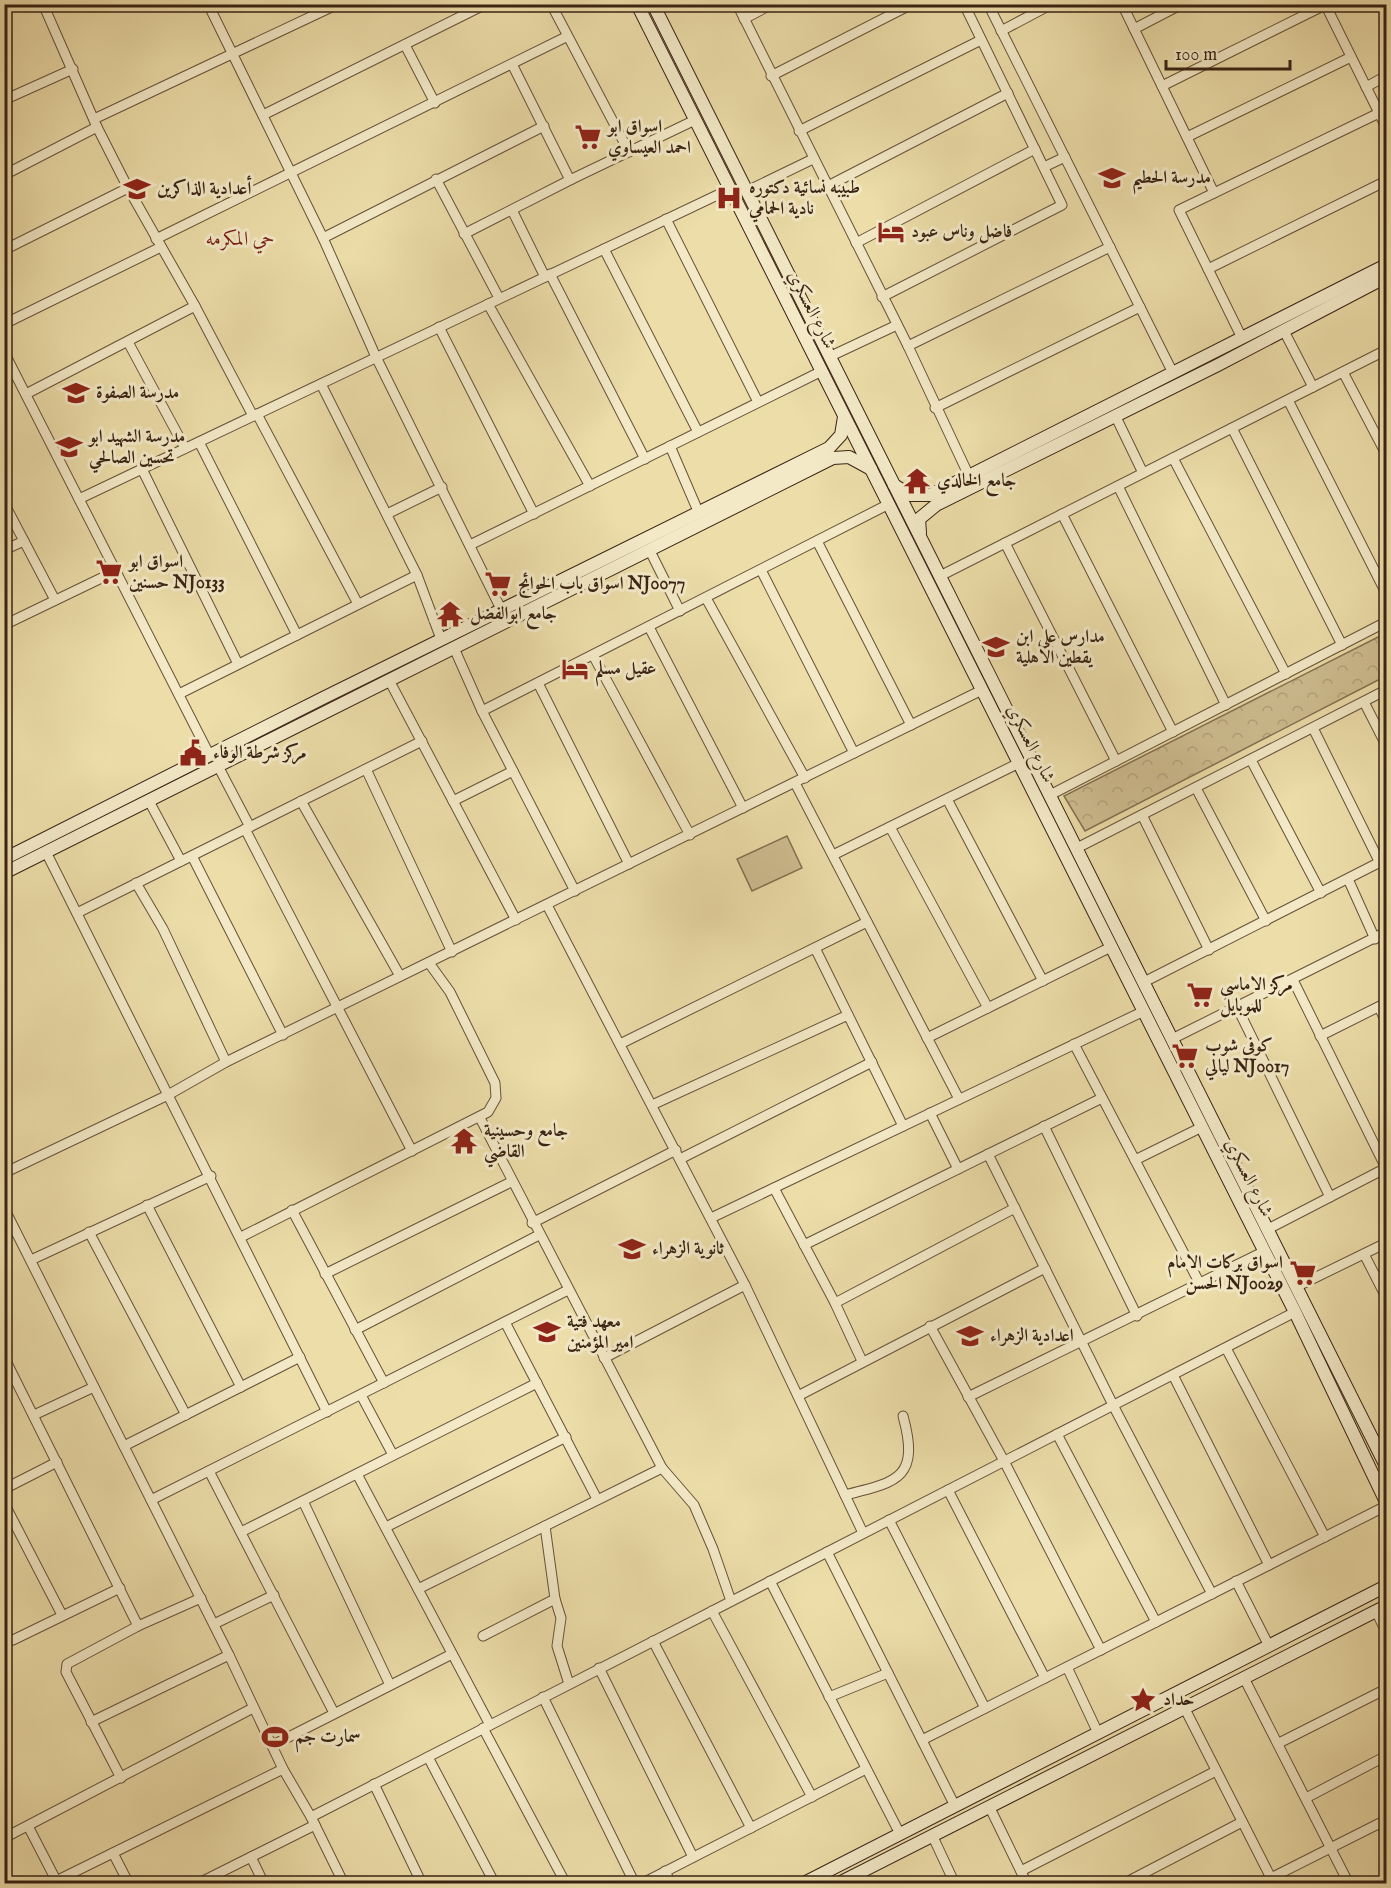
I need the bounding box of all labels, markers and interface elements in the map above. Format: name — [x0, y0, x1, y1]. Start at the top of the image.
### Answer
scale bar — [1166, 33, 1290, 71]
text: 100 m — [1175, 44, 1217, 67]
place label: اسواق ابو احمد العيساوي — [606, 116, 691, 162]
supermarket icon: اسواق ابو احمد العيساوي — [573, 122, 603, 152]
school or university icon: مدرسة الحطيم — [1097, 163, 1127, 193]
place label: مدرسة الحطيم — [1132, 167, 1211, 195]
school or university icon: أعدادية الذاكرين — [122, 174, 152, 204]
place label: أعدادية الذاكرين — [157, 175, 252, 201]
place label: طبيبه نسائية دكتوره نادية الحمامي — [748, 177, 860, 223]
hospital icon: طبيبه نسائية دكتوره نادية الحمامي — [714, 183, 744, 213]
hotel icon: فاضل وناس عبود — [876, 217, 906, 247]
place label: فاضل وناس عبود — [911, 221, 1012, 244]
district label: حي المكرمه — [206, 227, 274, 254]
street label: شارع العسكري — [780, 267, 840, 354]
school or university icon: مدرسة الصفوة — [61, 378, 91, 408]
place label: مدرسة الصفوة — [96, 382, 179, 405]
place label: مدرسة الشهيد ابو تحسين الصالحي — [87, 426, 185, 474]
school or university icon: مدرسة الشهيد ابو تحسين الصالحي — [54, 432, 84, 462]
temple icon: جامع الخالدي — [902, 466, 932, 496]
place label: جامع الخالدي — [937, 470, 1016, 497]
place label: اسواق ابو حسنين NJ0133 — [127, 551, 225, 595]
supermarket icon: اسواق ابو حسنين NJ0133 — [94, 557, 124, 587]
supermarket icon: اسواق باب الحوائج NJ0077 — [483, 569, 513, 599]
place label: اسواق باب الحوائج NJ0077 — [518, 572, 685, 598]
temple icon: جامع ابوالفضل — [435, 599, 465, 629]
place label: جامع ابوالفضل — [470, 603, 557, 630]
place label: مدارس علي ابن يقطين الاهلية — [1016, 626, 1105, 670]
school or university icon: مدارس علي ابن يقطين الاهلية — [981, 632, 1011, 662]
hotel icon: عقيل مسلم — [560, 654, 590, 684]
place label: عقيل مسلم — [595, 658, 656, 687]
street label: شارع العسكري — [999, 701, 1059, 788]
public building icon: مركز شرطة الوفاء — [178, 738, 208, 768]
place label: مركز شرطة الوفاء — [213, 742, 306, 765]
place label: مركز الاماسي للموبايل — [1220, 974, 1293, 1018]
supermarket icon: مركز الاماسي للموبايل — [1185, 980, 1215, 1010]
place label: كوفي شوب ليالي NJ0017 — [1204, 1035, 1289, 1081]
supermarket icon: كوفي شوب ليالي NJ0017 — [1170, 1041, 1200, 1071]
place label: جامع وحسينية القاضي — [484, 1120, 568, 1168]
temple icon: جامع وحسينية القاضي — [449, 1126, 479, 1156]
street label: شارع العسكري — [1217, 1135, 1277, 1222]
school or university icon: ثانوية الزهراء — [617, 1234, 647, 1264]
place label: ثانوية الزهراء — [652, 1238, 724, 1261]
place label: اسواق بركات الامام الحسن NJ0029 — [1167, 1252, 1283, 1296]
supermarket icon: اسواق بركات الامام الحسن NJ0029 — [1288, 1258, 1318, 1288]
place label: معهد فتية امير المؤمنين — [567, 1311, 633, 1355]
school or university icon: معهد فتية امير المؤمنين — [532, 1317, 562, 1347]
school or university icon: اعدادية الزهراء — [955, 1321, 985, 1351]
place label: اعدادية الزهراء — [990, 1325, 1074, 1348]
place icon: حداد — [1128, 1685, 1158, 1715]
place label: حداد — [1163, 1689, 1194, 1712]
sports icon: سمارت جم — [260, 1722, 290, 1752]
place label: سمارت جم — [295, 1726, 361, 1753]

